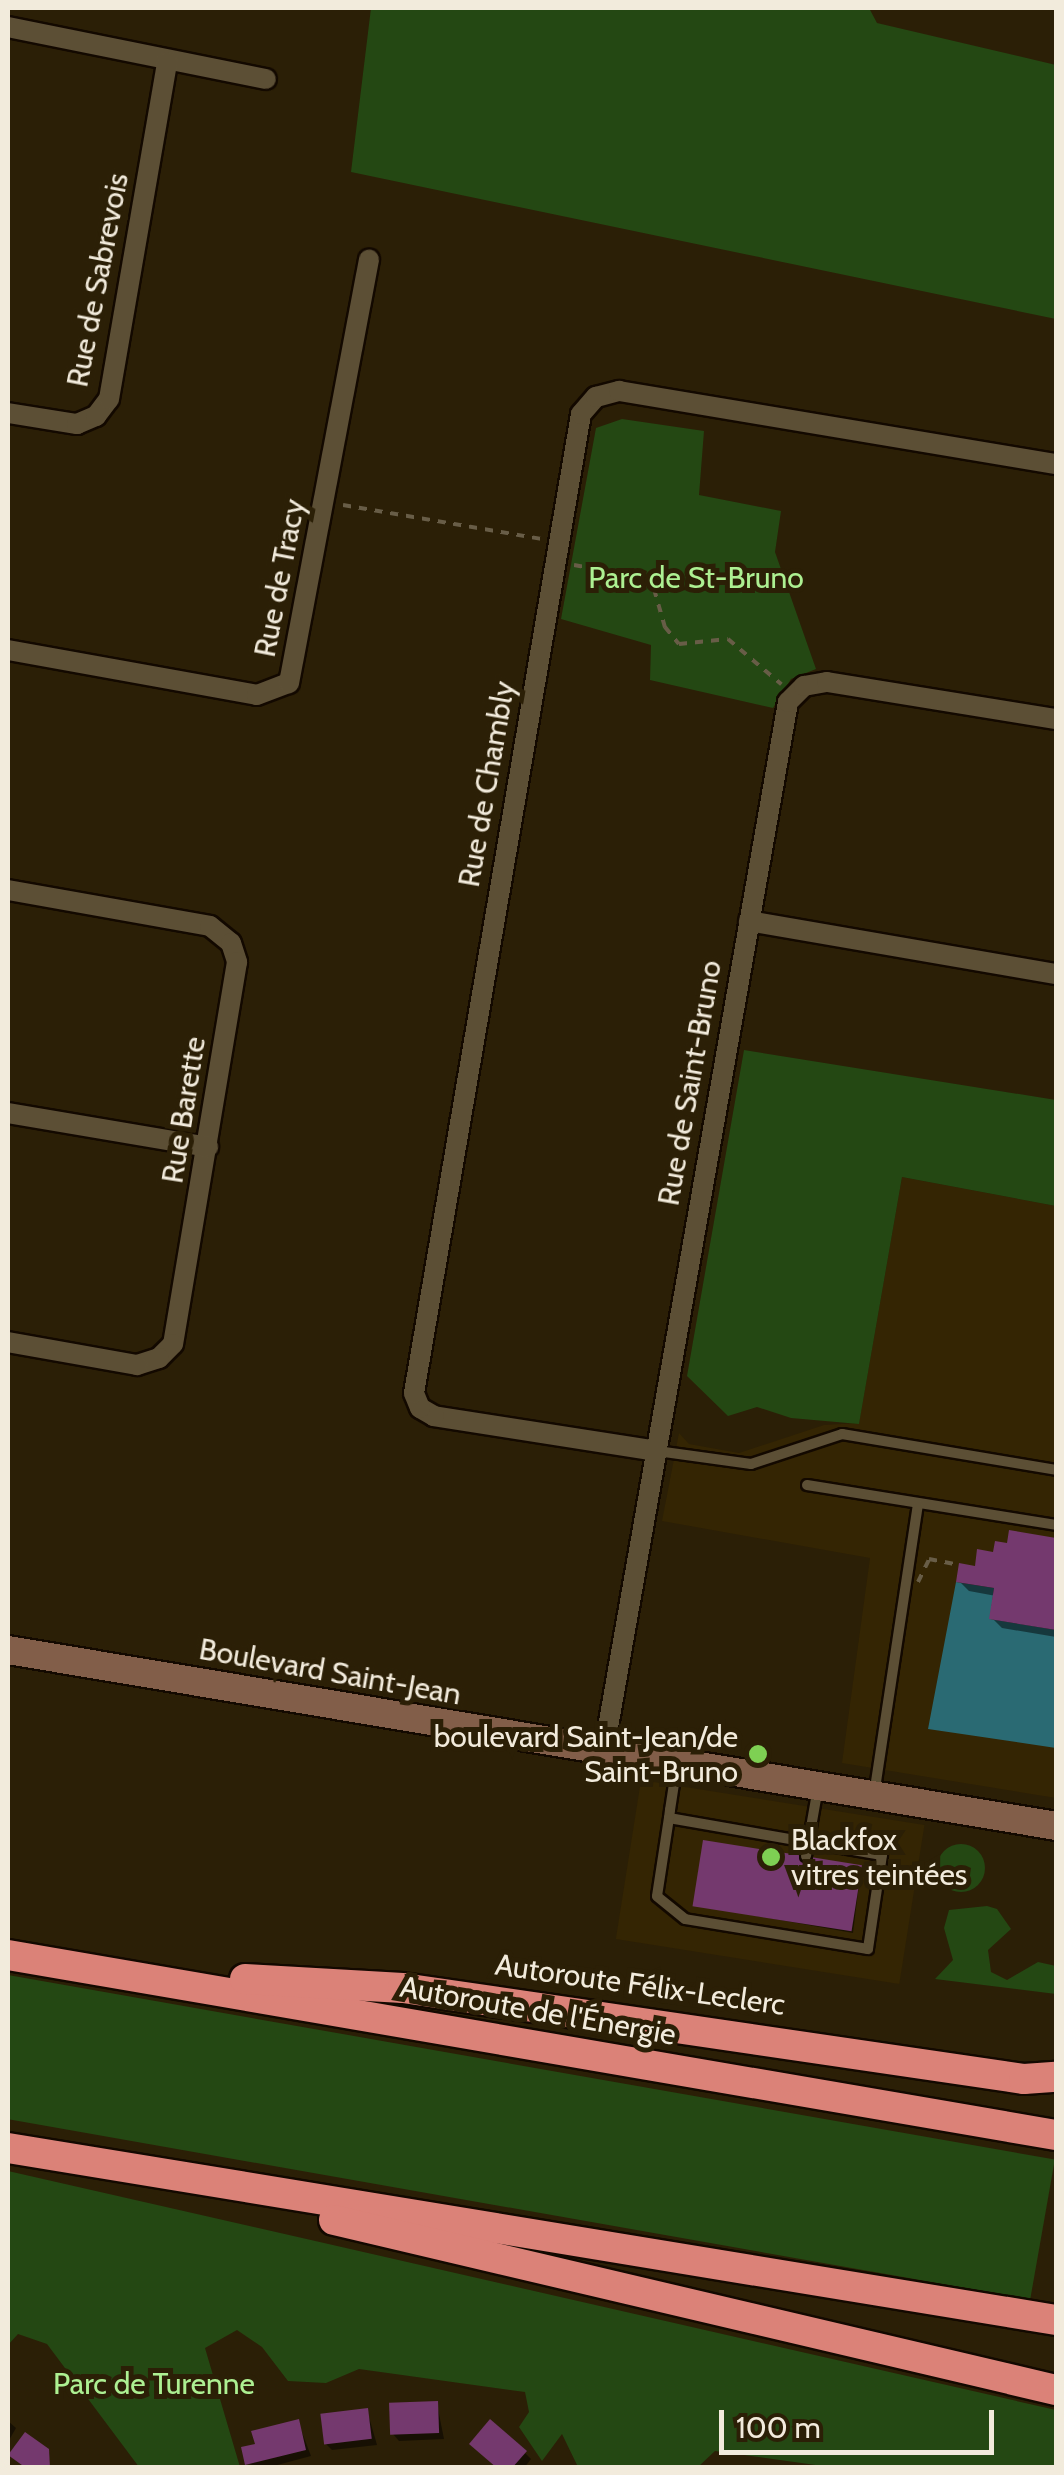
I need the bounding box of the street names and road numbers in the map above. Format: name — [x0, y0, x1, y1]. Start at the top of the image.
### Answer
street label: Rue de Sabrevois — [60, 170, 136, 390]
street label: Rue de Tracy — [247, 496, 313, 660]
street label: Rue de Chambly — [451, 678, 523, 890]
street label: Rue de Saint-Bruno — [651, 958, 729, 1208]
street label: Rue Barette — [155, 1034, 213, 1186]
street label: Boulevard Saint-Jean — [196, 1631, 464, 1713]
street label: Autoroute Félix-Leclerc — [493, 1947, 787, 2023]
street label: Autoroute de l'Énergie — [397, 1969, 679, 2053]

